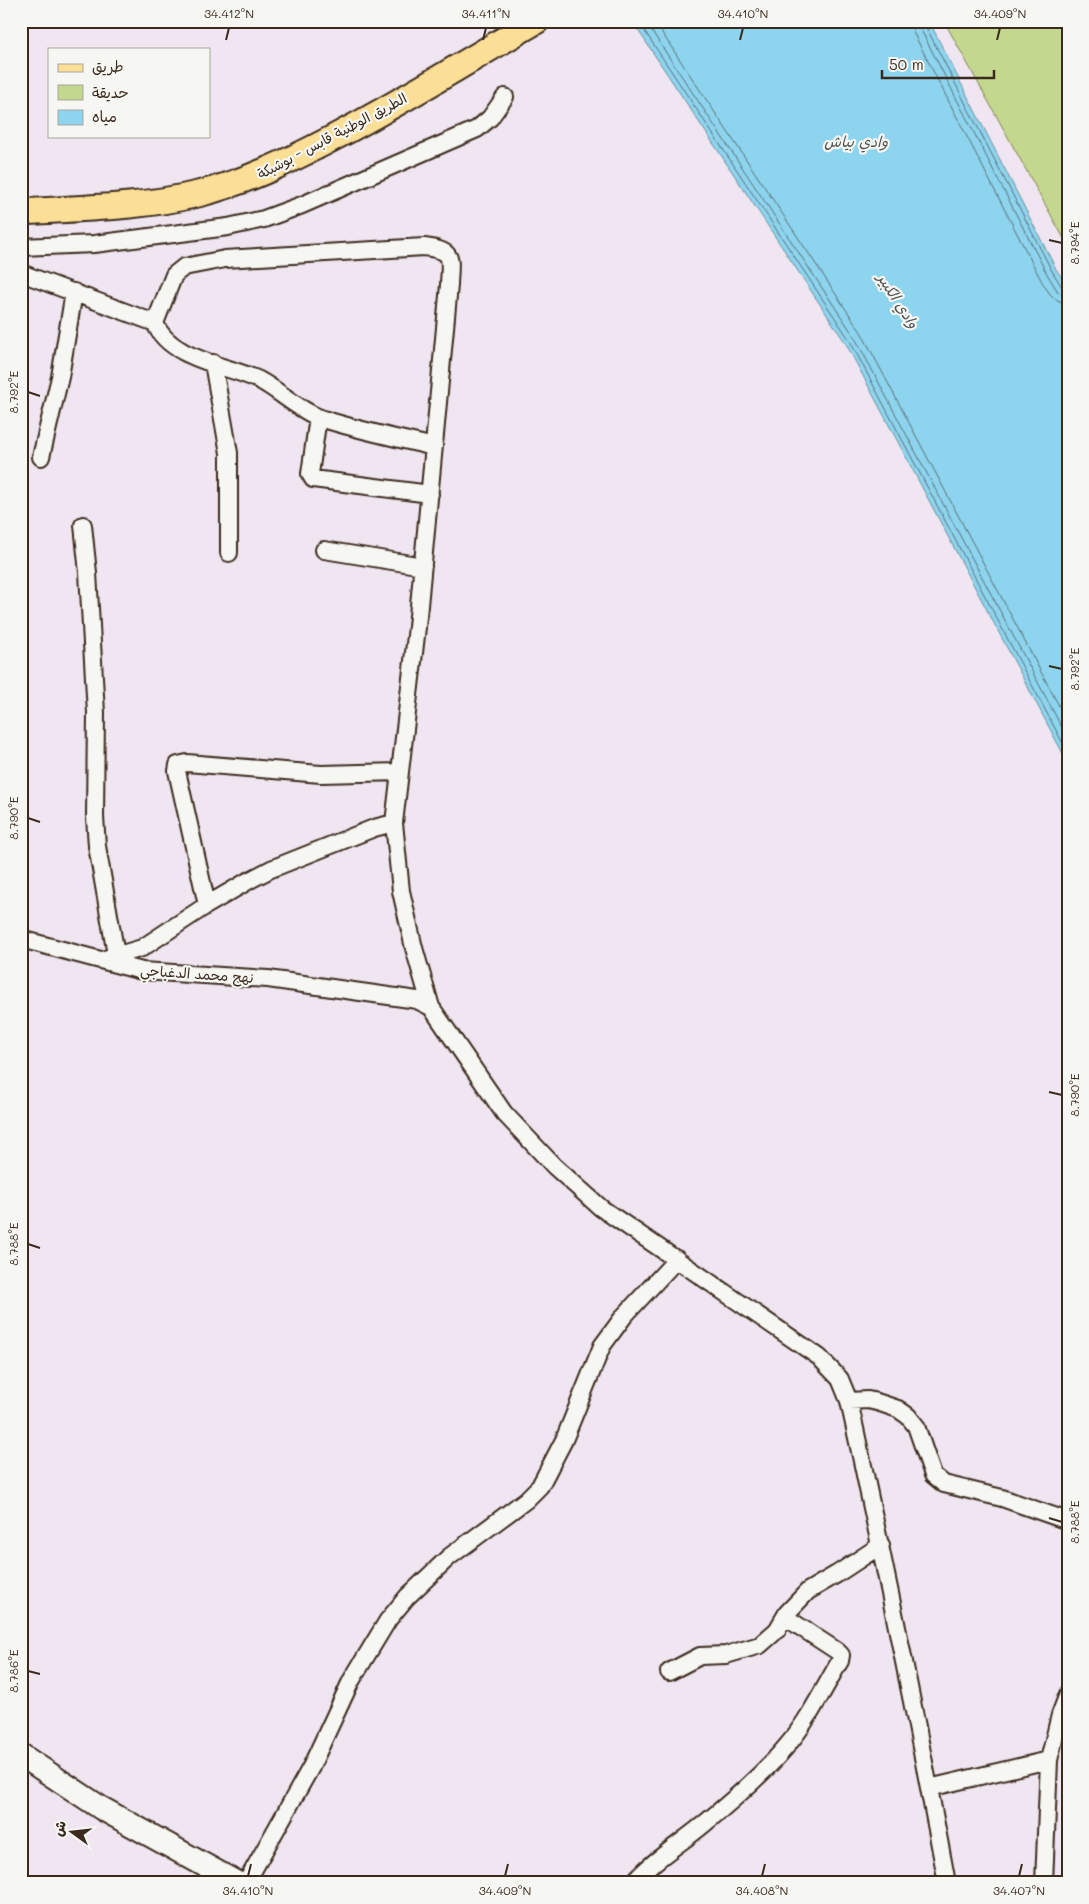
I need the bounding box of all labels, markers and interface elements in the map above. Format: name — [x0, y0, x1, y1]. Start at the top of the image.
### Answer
text: 34.412°N — [204, 5, 254, 21]
text: 34.411°N — [462, 5, 510, 21]
text: 34.410°N — [718, 5, 768, 21]
text: 34.409°N — [974, 5, 1026, 21]
legend — [48, 48, 210, 138]
scale bar — [882, 48, 994, 80]
text: 50 m — [889, 54, 924, 74]
text: طريق — [92, 56, 124, 76]
text: حديقة — [92, 82, 129, 102]
street label: الطريق الوطنية قابس - بوشبكة — [254, 88, 410, 183]
text: مياه — [92, 106, 117, 126]
water label: وادي بياش — [824, 131, 888, 153]
text: 8.794°E — [1066, 221, 1082, 265]
water label: وادي الكبير — [871, 267, 924, 333]
text: 8.792°E — [5, 371, 21, 413]
text: 8.792°E — [1066, 648, 1082, 690]
text: 8.790°E — [5, 796, 21, 840]
street label: نهج محمد الدغباجي — [140, 960, 254, 991]
text: 8.790°E — [1066, 1073, 1082, 1117]
text: 8.788°E — [5, 1222, 21, 1266]
text: 8.788°E — [1066, 1500, 1082, 1544]
text: 8.786°E — [5, 1649, 21, 1693]
north arrow — [48, 1806, 98, 1856]
text: ش — [48, 1819, 70, 1838]
text: 34.410°N — [223, 1882, 273, 1898]
text: 34.409°N — [479, 1882, 531, 1898]
text: 34.408°N — [736, 1882, 788, 1898]
text: 34.407°N — [993, 1882, 1045, 1898]

